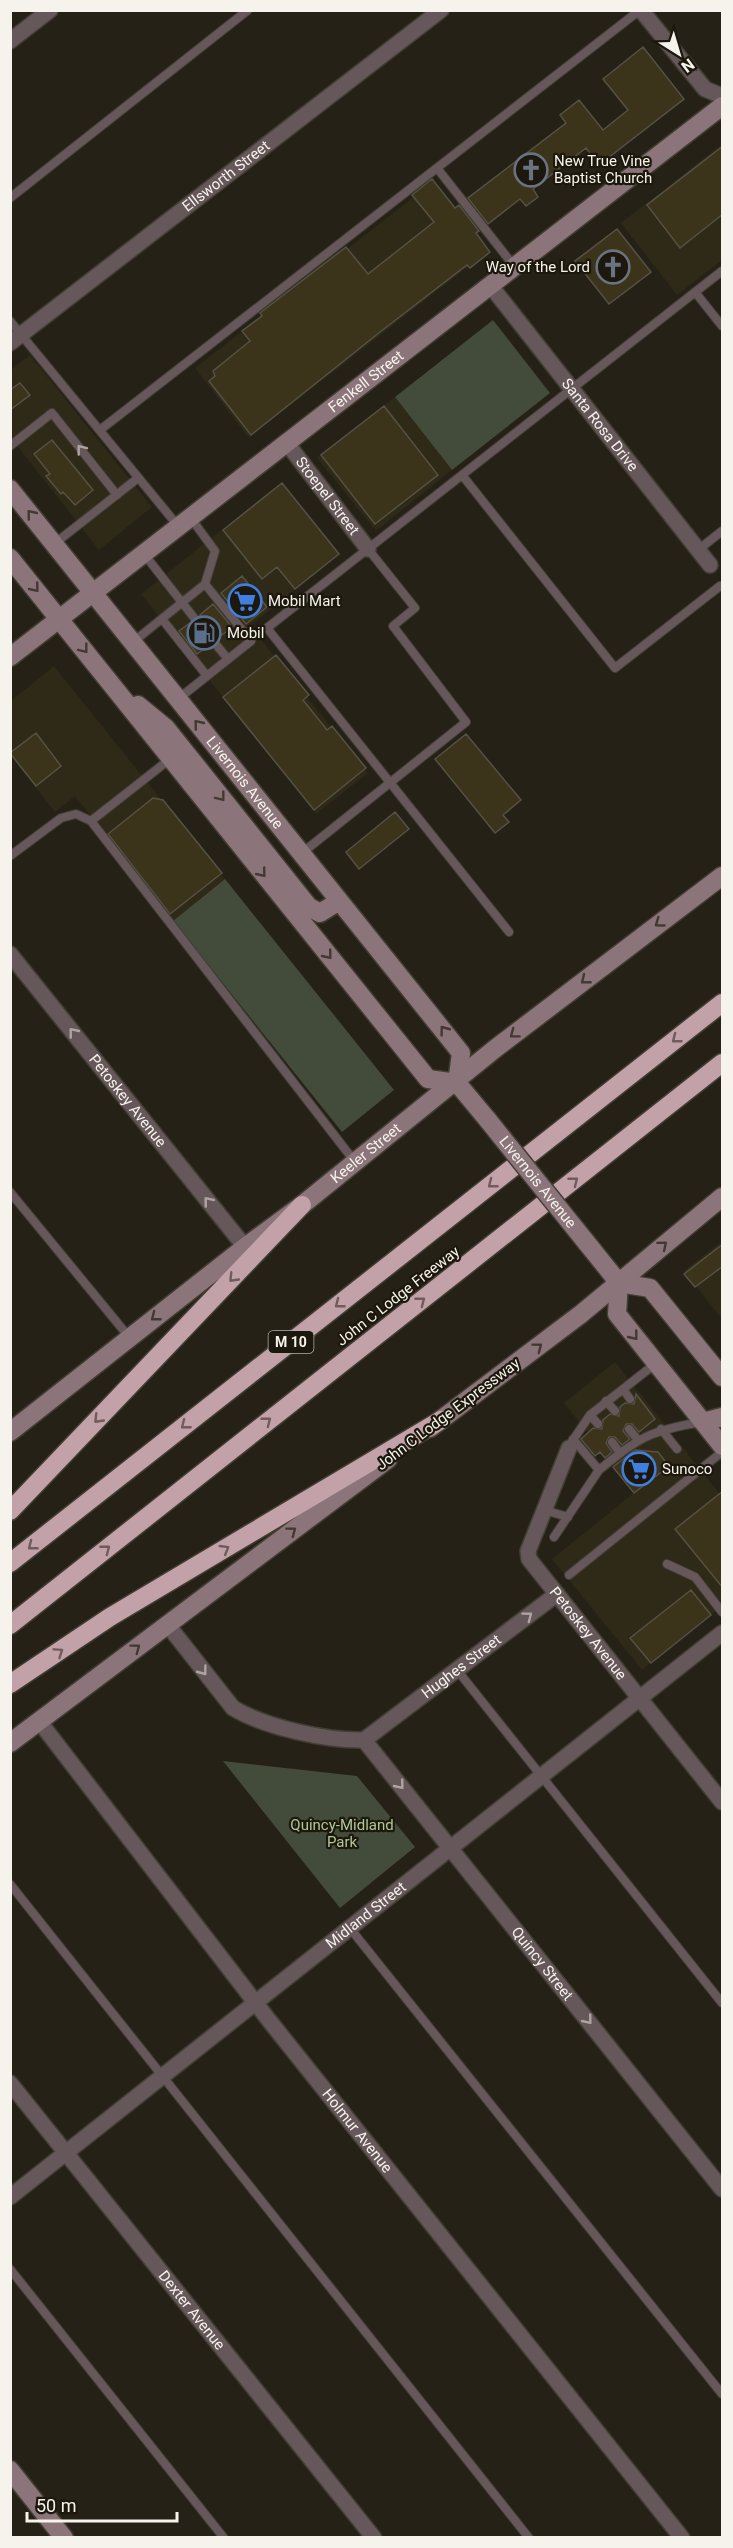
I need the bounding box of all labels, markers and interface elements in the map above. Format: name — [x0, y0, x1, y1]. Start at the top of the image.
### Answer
north arrow — [649, 24, 709, 84]
text: N — [677, 55, 698, 77]
street label: Ellsworth Street — [179, 137, 273, 215]
church icon: New True Vine Baptist Church — [513, 152, 549, 188]
place label: New True Vine Baptist Church — [554, 152, 652, 187]
church icon: Way of the Lord — [595, 249, 631, 285]
place label: Way of the Lord — [486, 258, 590, 276]
street label: Fenkell Street — [325, 347, 407, 416]
street label: Santa Rosa Drive — [558, 375, 642, 475]
one-way arrow — [77, 445, 88, 456]
street label: Stoepel Street — [292, 453, 363, 539]
one-way arrow — [27, 510, 38, 521]
one-way arrow — [28, 581, 39, 592]
supermarket icon: Mobil Mart — [227, 583, 263, 619]
place label: Mobil Mart — [268, 592, 341, 610]
fuel station icon: Mobil — [186, 615, 222, 651]
place label: Mobil — [227, 624, 264, 642]
one-way arrow — [76, 642, 87, 653]
one-way arrow — [194, 720, 205, 731]
street label: Livernois Avenue — [202, 733, 287, 832]
one-way arrow — [213, 790, 224, 801]
one-way arrow — [255, 866, 266, 877]
one-way arrow — [655, 916, 666, 927]
one-way arrow — [321, 949, 332, 960]
one-way arrow — [581, 972, 592, 983]
one-way arrow — [440, 1026, 451, 1037]
one-way arrow — [510, 1027, 521, 1038]
one-way arrow — [70, 1028, 81, 1039]
one-way arrow — [672, 1032, 683, 1043]
street label: Petoskey Avenue — [85, 1051, 170, 1151]
street label: Keeler Street — [327, 1119, 405, 1187]
street label: Livernois Avenue — [495, 1132, 580, 1232]
one-way arrow — [488, 1176, 499, 1187]
one-way arrow — [567, 1177, 578, 1188]
one-way arrow — [205, 1197, 216, 1208]
street label: John C Lodge Freeway — [333, 1242, 463, 1350]
one-way arrow — [656, 1242, 667, 1253]
one-way arrow — [229, 1271, 240, 1282]
one-way arrow — [334, 1297, 345, 1308]
one-way arrow — [414, 1298, 425, 1309]
one-way arrow — [151, 1310, 162, 1321]
one-way arrow — [627, 1329, 638, 1340]
road number: M 10 — [268, 1331, 314, 1353]
one-way arrow — [531, 1343, 542, 1354]
street label: John C Lodge Expressway — [373, 1354, 523, 1474]
one-way arrow — [94, 1413, 105, 1423]
one-way arrow — [181, 1417, 192, 1428]
one-way arrow — [261, 1418, 272, 1429]
supermarket icon: Sunoco — [621, 1451, 657, 1487]
place label: Sunoco — [662, 1460, 712, 1478]
one-way arrow — [286, 1527, 297, 1538]
one-way arrow — [28, 1538, 39, 1549]
one-way arrow — [219, 1544, 229, 1556]
one-way arrow — [99, 1545, 110, 1556]
street label: Petoskey Avenue — [546, 1583, 631, 1684]
one-way arrow — [521, 1612, 532, 1623]
street label: Hughes Street — [418, 1631, 505, 1702]
one-way arrow — [130, 1644, 141, 1655]
one-way arrow — [53, 1647, 63, 1659]
one-way arrow — [196, 1664, 207, 1675]
one-way arrow — [393, 1779, 404, 1790]
park label: Quincy-Midland Park — [290, 1816, 394, 1851]
street label: Midland Street — [322, 1878, 410, 1952]
street label: Quincy Street — [508, 1923, 577, 2004]
one-way arrow — [580, 2013, 591, 2024]
street label: Holmur Avenue — [318, 2085, 396, 2177]
street label: Dexter Avenue — [155, 2267, 229, 2353]
scale bar — [27, 2485, 177, 2523]
text: 50 m — [36, 2495, 76, 2516]

